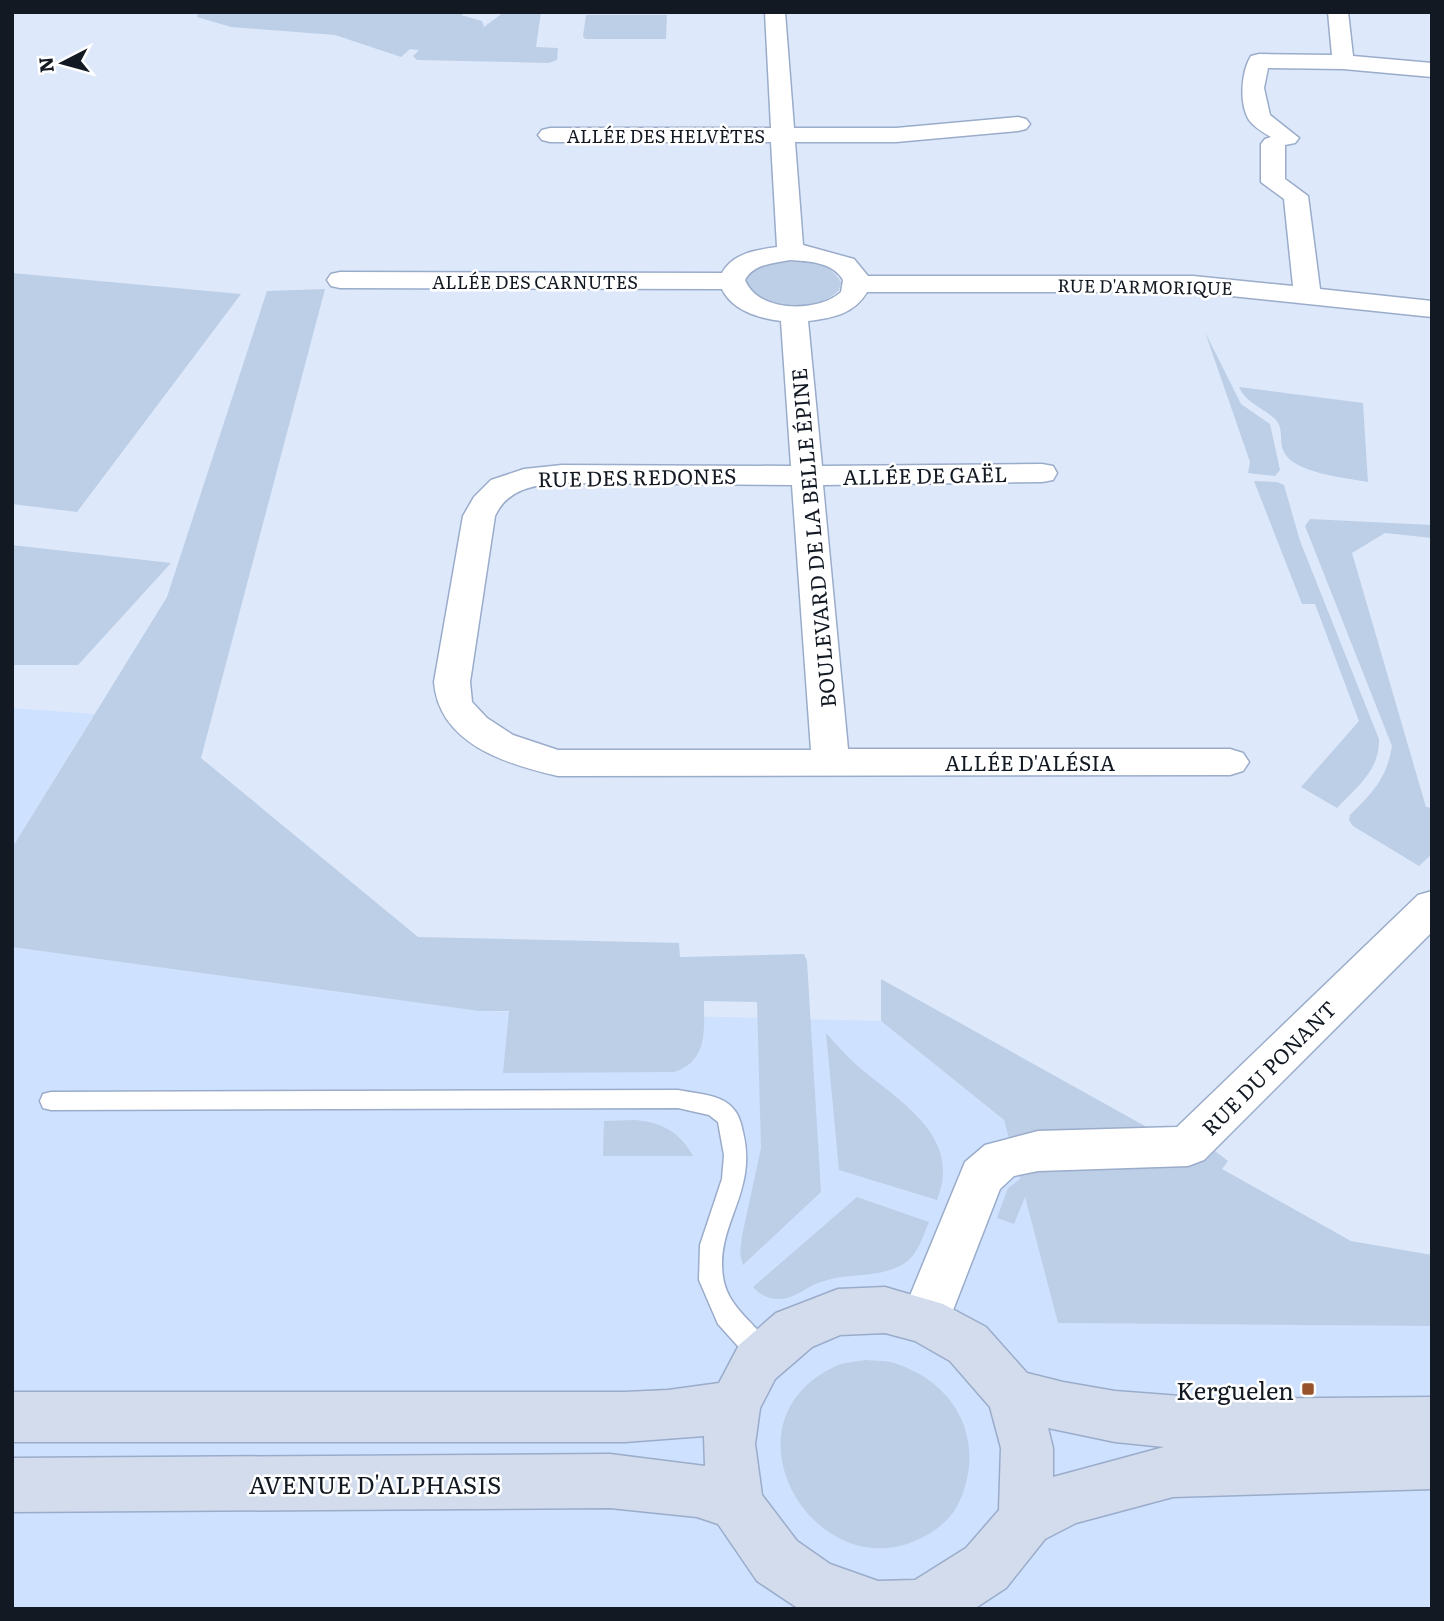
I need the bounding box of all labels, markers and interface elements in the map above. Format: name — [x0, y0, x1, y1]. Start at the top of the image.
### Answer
north arrow — [28, 28, 98, 98]
text: N — [30, 55, 60, 74]
street label: ALLÉE DES HELVÈTES — [567, 122, 765, 149]
street label: ALLÉE DES CARNUTES — [432, 268, 638, 295]
street label: RUE D'ARMORIQUE — [1057, 271, 1233, 301]
street label: BOULEVARD DE LA BELLE ÉPINE — [782, 367, 842, 709]
street label: ALLÉE DE GAËL — [842, 457, 1008, 491]
street label: RUE DES REDONES — [537, 459, 737, 493]
street label: ALLÉE D'ALÉSIA — [945, 746, 1116, 777]
street label: RUE DU PONANT — [1194, 993, 1342, 1141]
place label: Kerguelen — [1176, 1372, 1294, 1407]
marker: Kerguelen — [1300, 1381, 1316, 1397]
street label: AVENUE D'ALPHASIS — [249, 1466, 501, 1501]

